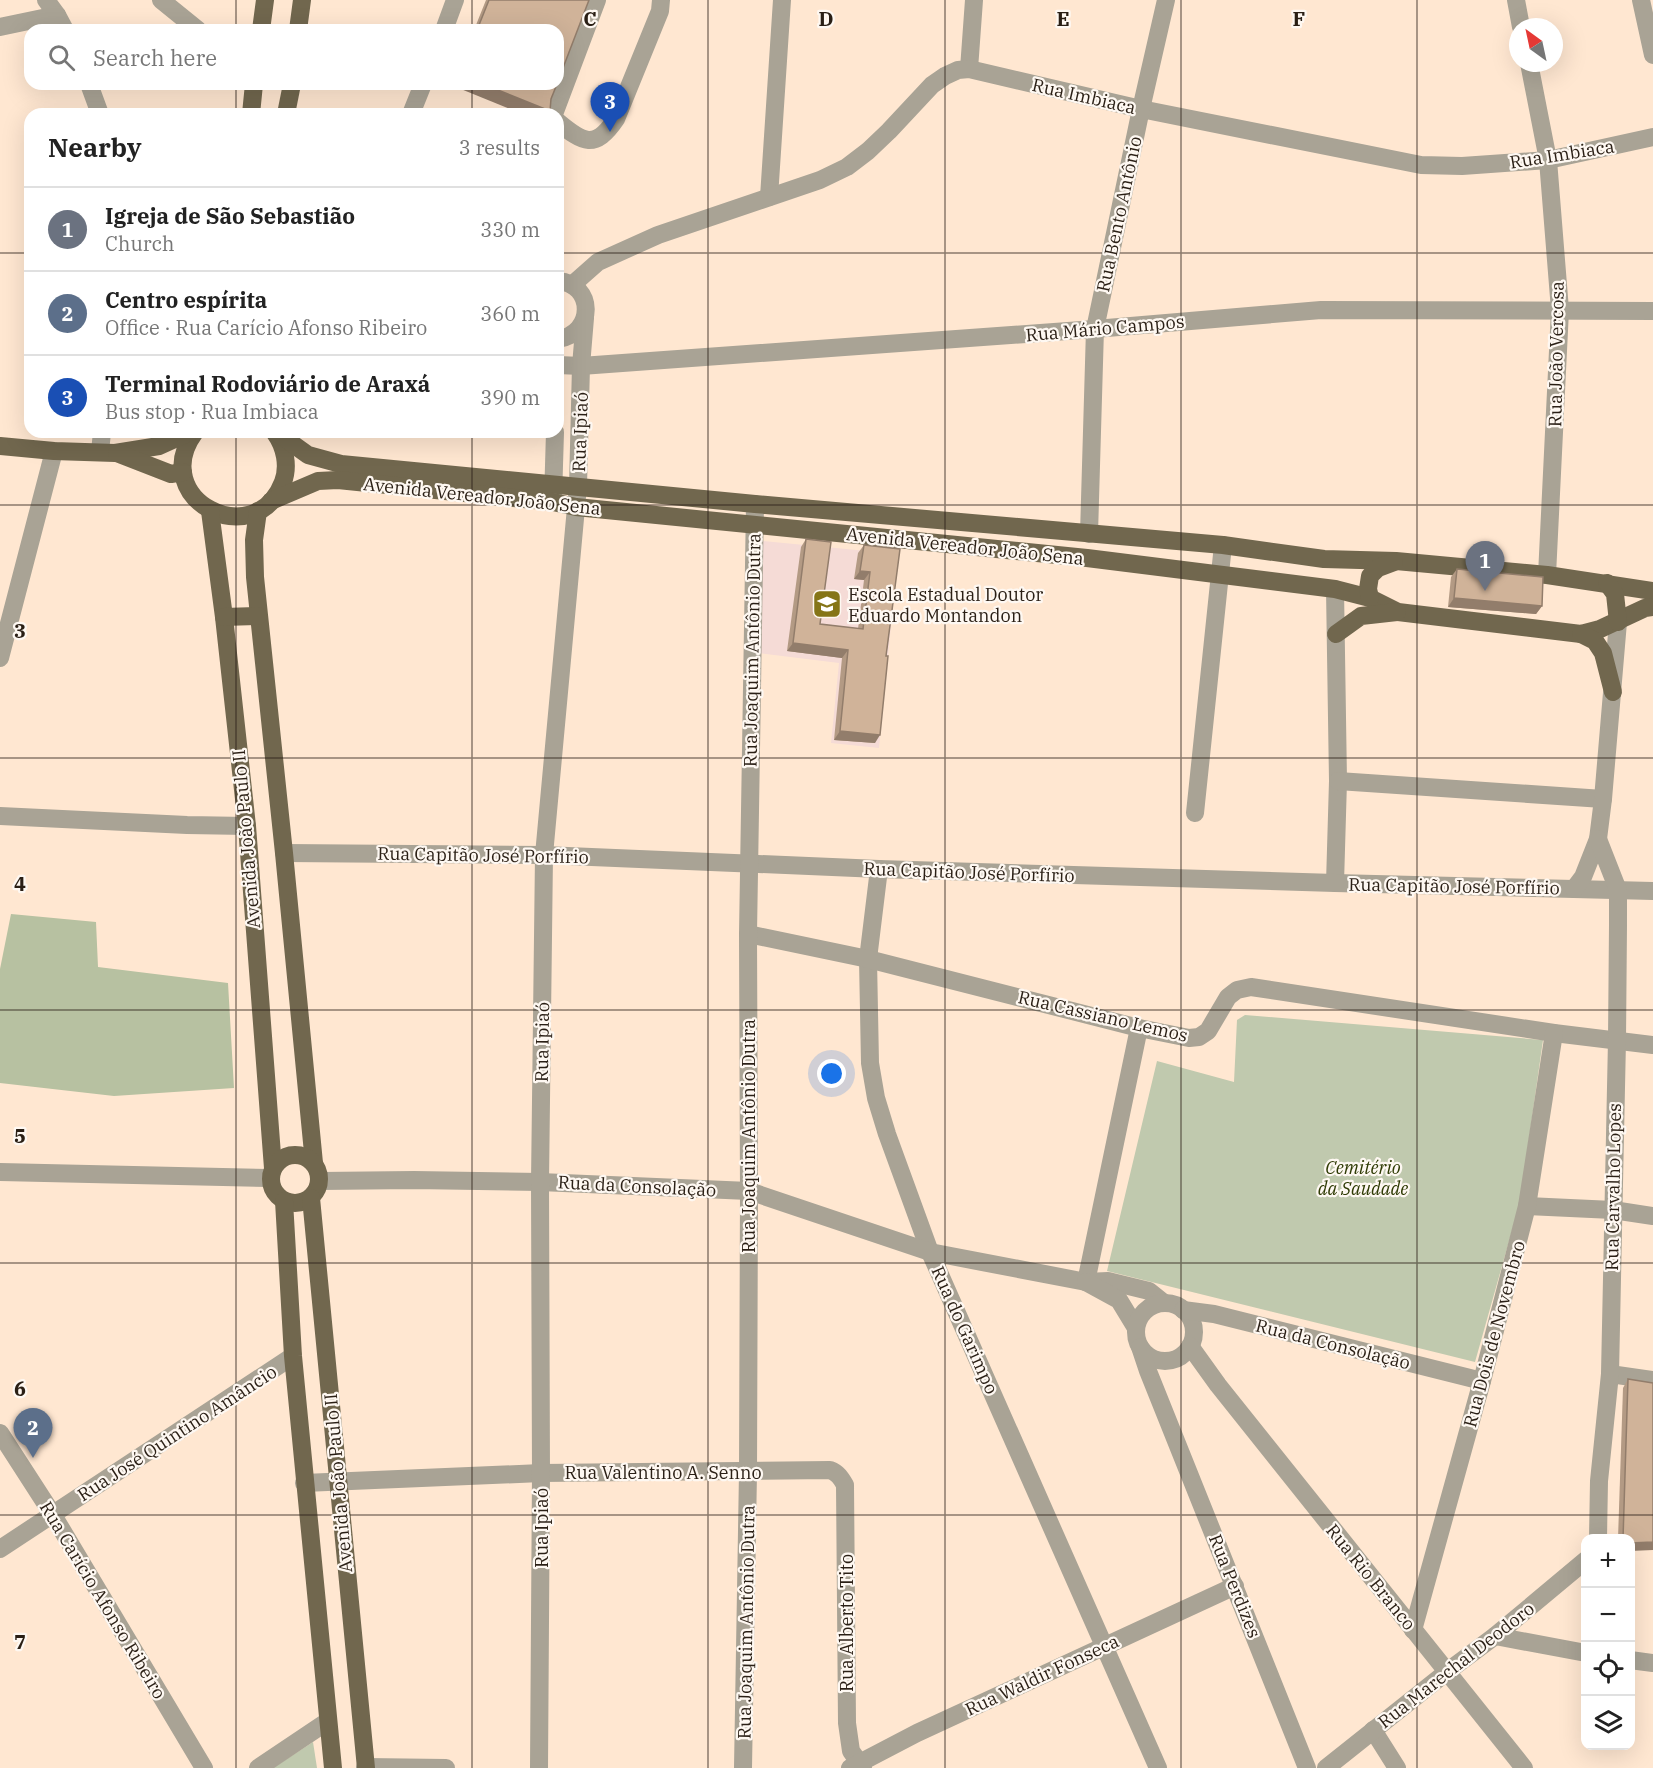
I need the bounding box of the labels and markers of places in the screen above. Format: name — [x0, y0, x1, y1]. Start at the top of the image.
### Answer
pin: 3 — [590, 82, 630, 132]
pin: 1 — [1466, 542, 1504, 591]
place label: Escola Estadual Doutor Eduardo Montandon — [848, 583, 1043, 627]
school or university icon: Escola Estadual Doutor Eduardo Montandon — [811, 588, 843, 620]
pin: 2 — [14, 1408, 52, 1458]

